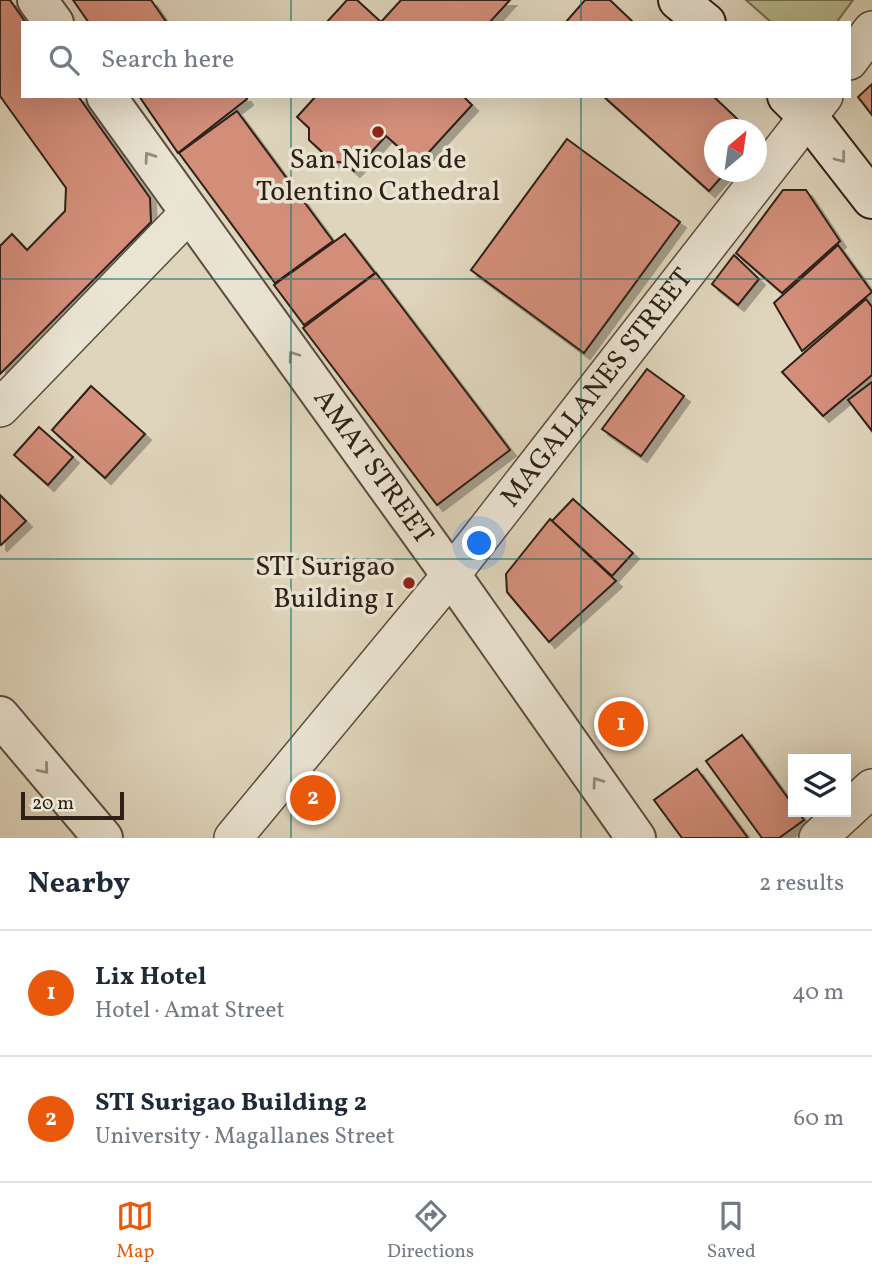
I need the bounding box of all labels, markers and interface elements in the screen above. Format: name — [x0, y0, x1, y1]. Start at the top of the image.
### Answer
search box — [21, 21, 851, 98]
icon: search — [45, 41, 83, 79]
text: Search here — [101, 42, 234, 78]
north arrow — [704, 119, 767, 182]
marker: San Nicolas de Tolentino Cathedral — [370, 124, 386, 140]
place label: San Nicolas de Tolentino Cathedral — [256, 141, 500, 212]
one-way arrow — [832, 151, 845, 163]
one-way arrow — [145, 152, 157, 165]
street label: MAGALLANES STREET — [491, 260, 702, 515]
one-way arrow — [289, 351, 301, 364]
street label: AMAT STREET — [304, 381, 442, 553]
your location — [462, 526, 496, 560]
place label: STI Surigao Building 1 — [255, 548, 395, 619]
marker: STI Surigao Building 1 — [401, 575, 417, 591]
pin: 1 — [598, 698, 644, 750]
map controls — [788, 754, 851, 817]
button: layers — [788, 754, 851, 817]
one-way arrow — [36, 760, 48, 773]
pin: 2 — [290, 772, 336, 824]
one-way arrow — [593, 777, 605, 790]
scale bar — [21, 789, 124, 821]
text: 20 m — [32, 791, 74, 817]
text: Nearby — [28, 863, 130, 905]
text: 2 results — [759, 868, 844, 900]
text: Lix Hotel — [95, 959, 207, 995]
text: 1 — [46, 977, 56, 1009]
text: 40 m — [792, 977, 844, 1009]
text: Hotel · Amat Street — [95, 995, 285, 1027]
text: STI Surigao Building 2 — [95, 1085, 367, 1121]
text: 2 — [45, 1103, 57, 1135]
text: 60 m — [794, 1103, 844, 1135]
text: University · Magallanes Street — [95, 1121, 395, 1153]
tab: Map — [116, 1197, 154, 1265]
tab: Directions — [387, 1197, 474, 1265]
tab: Saved — [707, 1197, 756, 1265]

